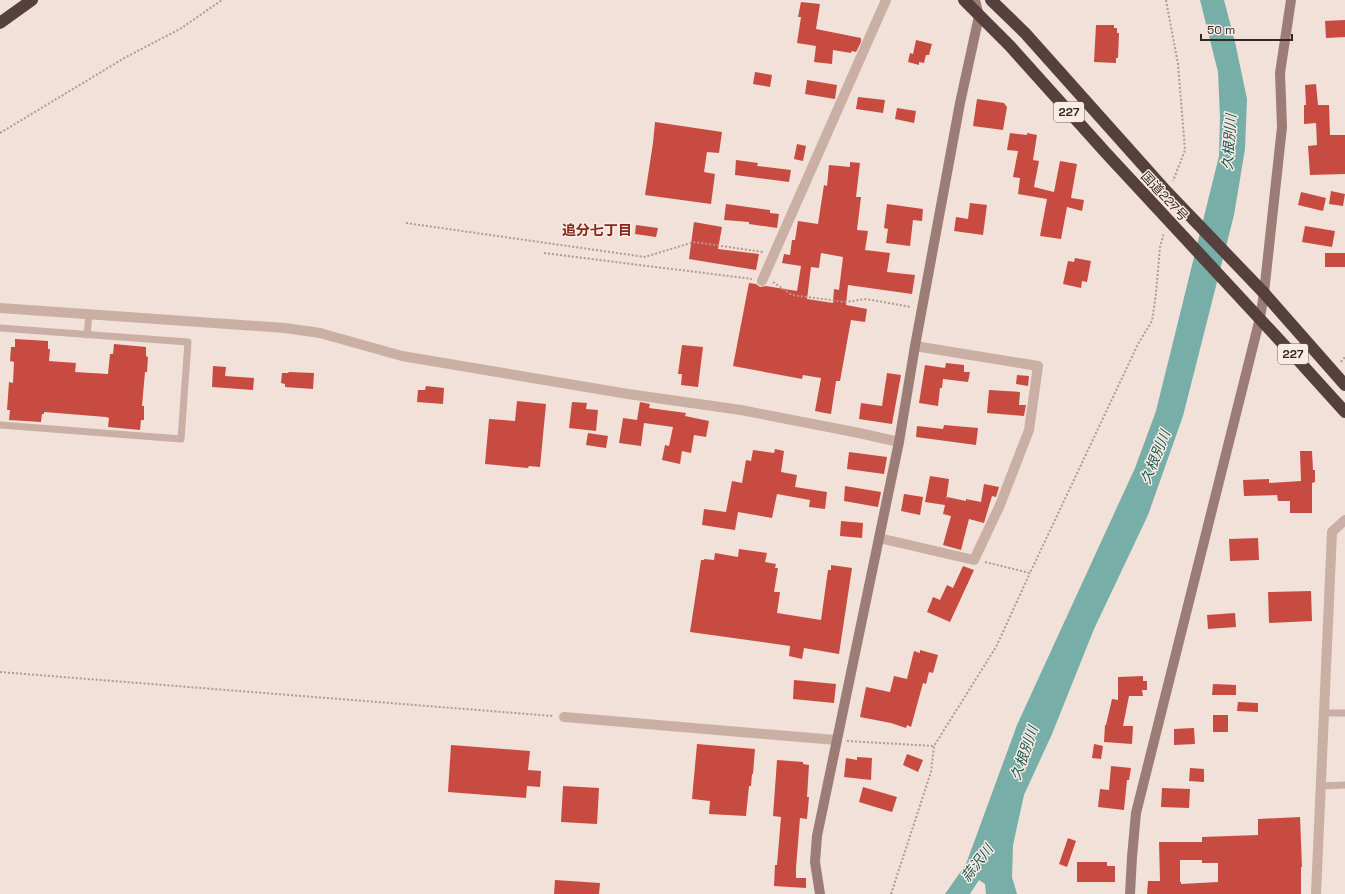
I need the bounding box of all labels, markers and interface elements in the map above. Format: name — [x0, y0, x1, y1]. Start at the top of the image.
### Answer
scale bar — [1201, 16, 1292, 42]
text: 50 m — [1207, 22, 1235, 38]
road number: 227 — [1054, 102, 1084, 122]
water label: 久根別川 — [1218, 111, 1240, 171]
street label: 国道227号 — [1137, 168, 1192, 225]
district label: 追分七丁目 — [562, 221, 632, 239]
road number: 227 — [1278, 344, 1308, 364]
water label: 久根別川 — [1136, 426, 1175, 486]
water label: 久根別川 — [1006, 722, 1042, 782]
water label: 蒜沢川 — [957, 839, 998, 885]

